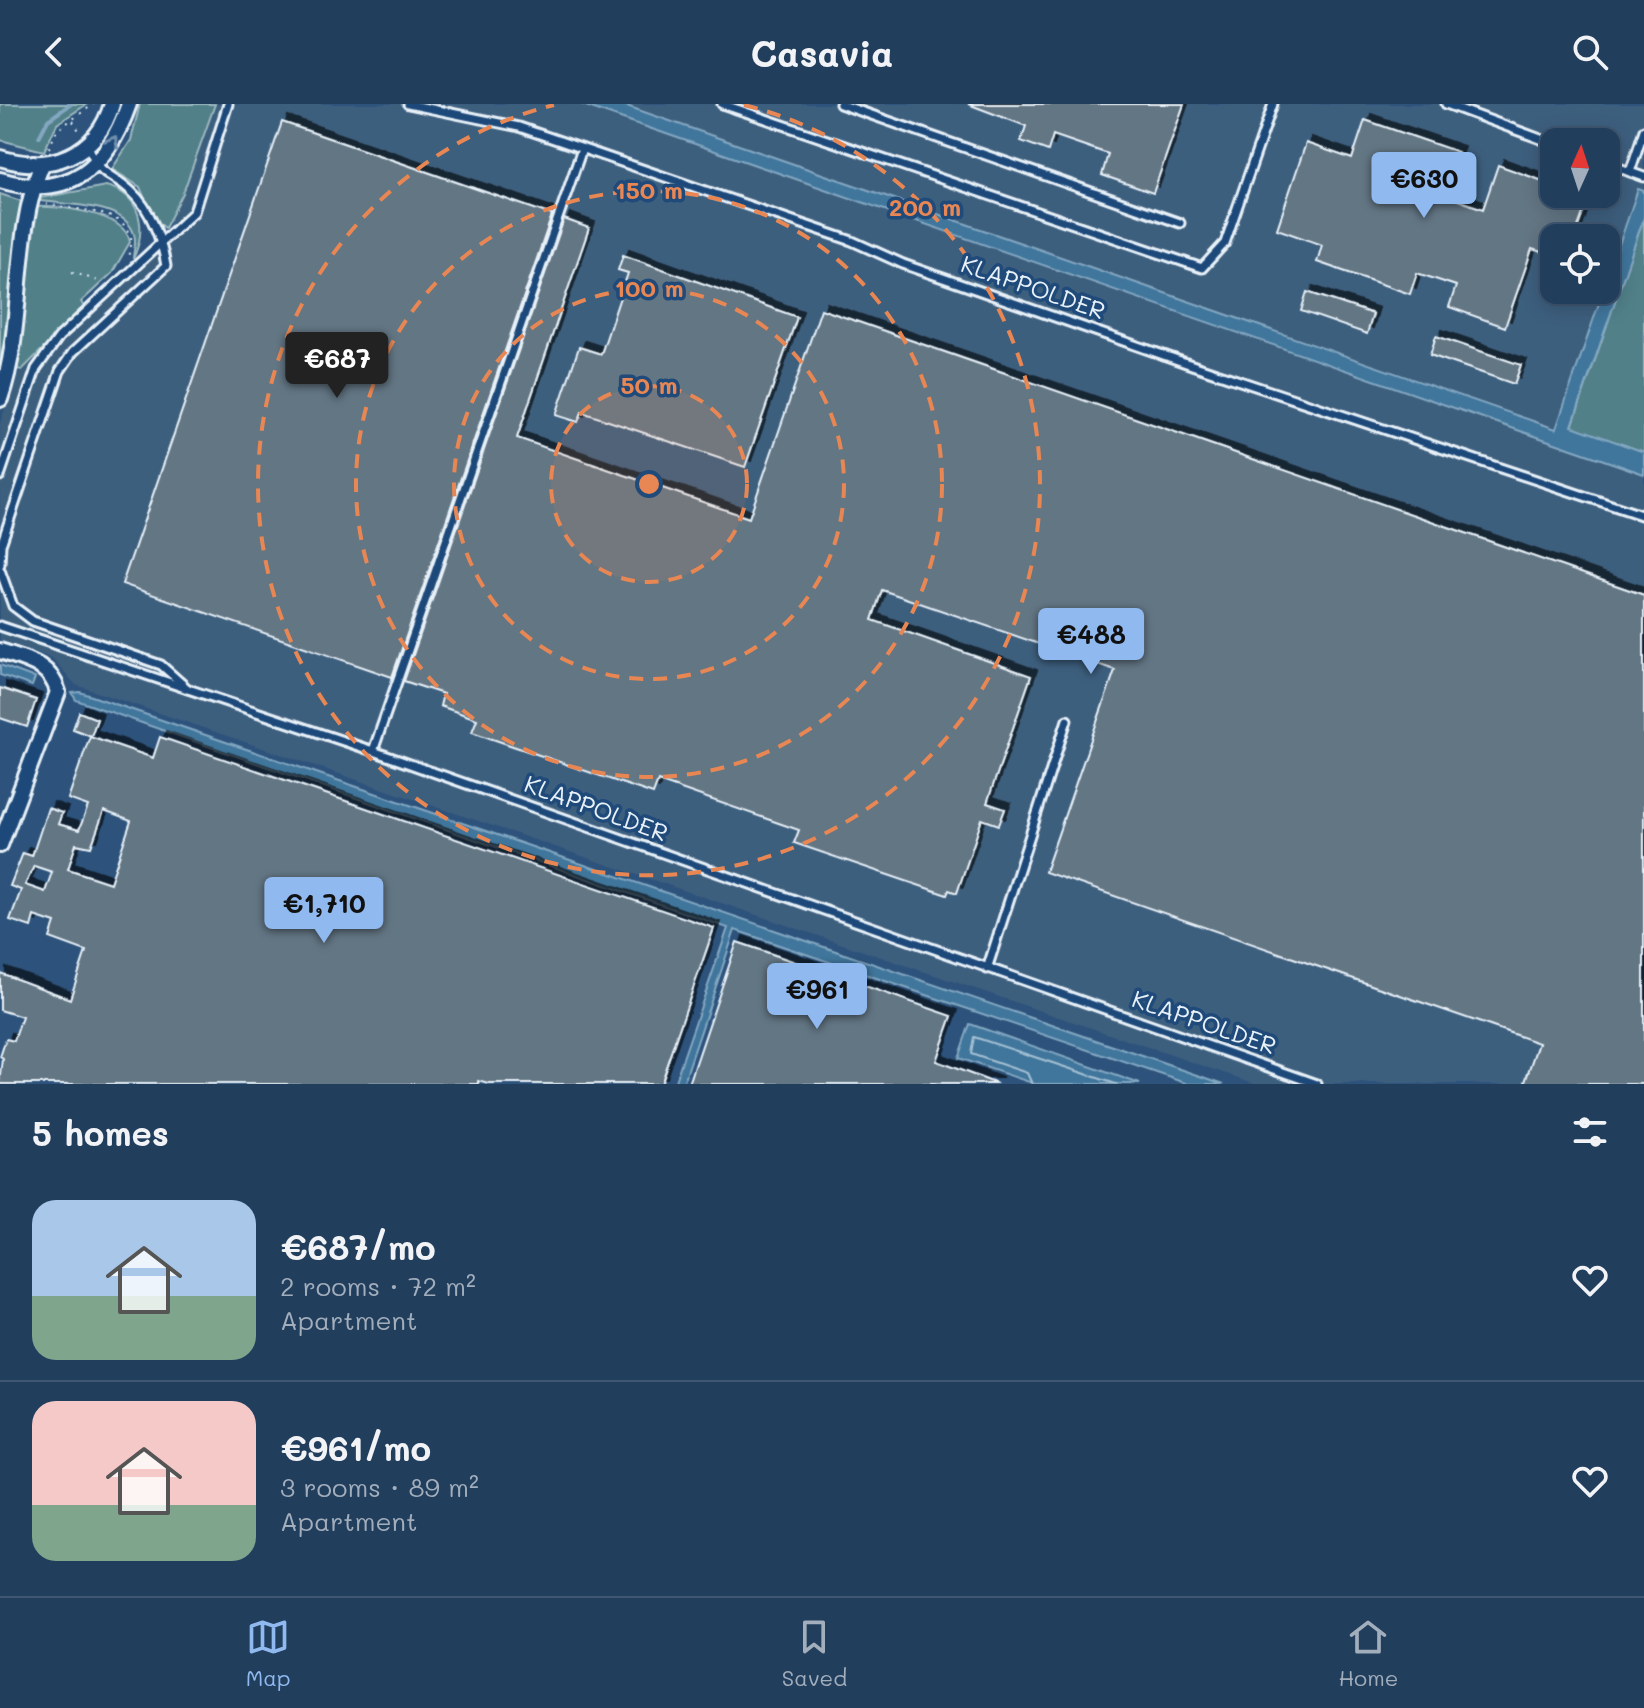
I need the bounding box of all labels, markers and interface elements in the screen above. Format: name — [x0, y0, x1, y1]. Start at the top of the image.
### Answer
text: Casavia — [751, 29, 893, 76]
icon: back — [32, 30, 76, 74]
icon: search — [1568, 30, 1612, 74]
north arrow — [1540, 128, 1620, 208]
map controls — [1540, 128, 1620, 304]
one-way arrow — [103, 136, 119, 150]
pin: €630 — [1377, 152, 1471, 220]
text: €630 — [1389, 161, 1459, 195]
text: 150 m — [615, 174, 683, 205]
text: 200 m — [889, 191, 961, 222]
button: locate — [1540, 224, 1620, 304]
street label: KLAPPOLDER — [957, 247, 1110, 326]
text: 100 m — [614, 272, 684, 303]
pin: €687 — [290, 332, 384, 400]
text: €687 — [303, 341, 371, 375]
text: 50 m — [620, 369, 678, 400]
centre of rings — [635, 470, 663, 498]
pin: €488 — [1044, 608, 1138, 676]
text: €488 — [1056, 617, 1126, 651]
street label: KLAPPOLDER — [521, 767, 672, 848]
pin: €1,710 — [259, 877, 389, 945]
text: €1,710 — [282, 886, 366, 920]
pin: €961 — [770, 963, 864, 1031]
text: €961 — [785, 972, 849, 1006]
street label: KLAPPOLDER — [1128, 982, 1281, 1061]
text: 5 homes — [32, 1110, 169, 1155]
icon: filters — [1568, 1110, 1612, 1154]
text: €687/mo — [280, 1224, 436, 1269]
icon: home — [96, 1232, 192, 1328]
icon: heart — [1568, 1258, 1612, 1302]
text: 2 rooms · 72 m² — [280, 1269, 476, 1303]
text: Apartment — [280, 1303, 417, 1337]
text: €961/mo — [280, 1425, 431, 1470]
icon: home — [96, 1433, 192, 1529]
icon: heart — [1568, 1459, 1612, 1503]
text: 3 rooms · 89 m² — [280, 1470, 479, 1504]
text: Apartment — [280, 1504, 417, 1538]
tab: Map — [246, 1615, 290, 1692]
tab: Saved — [782, 1615, 847, 1692]
tab: Home — [1338, 1615, 1398, 1692]

